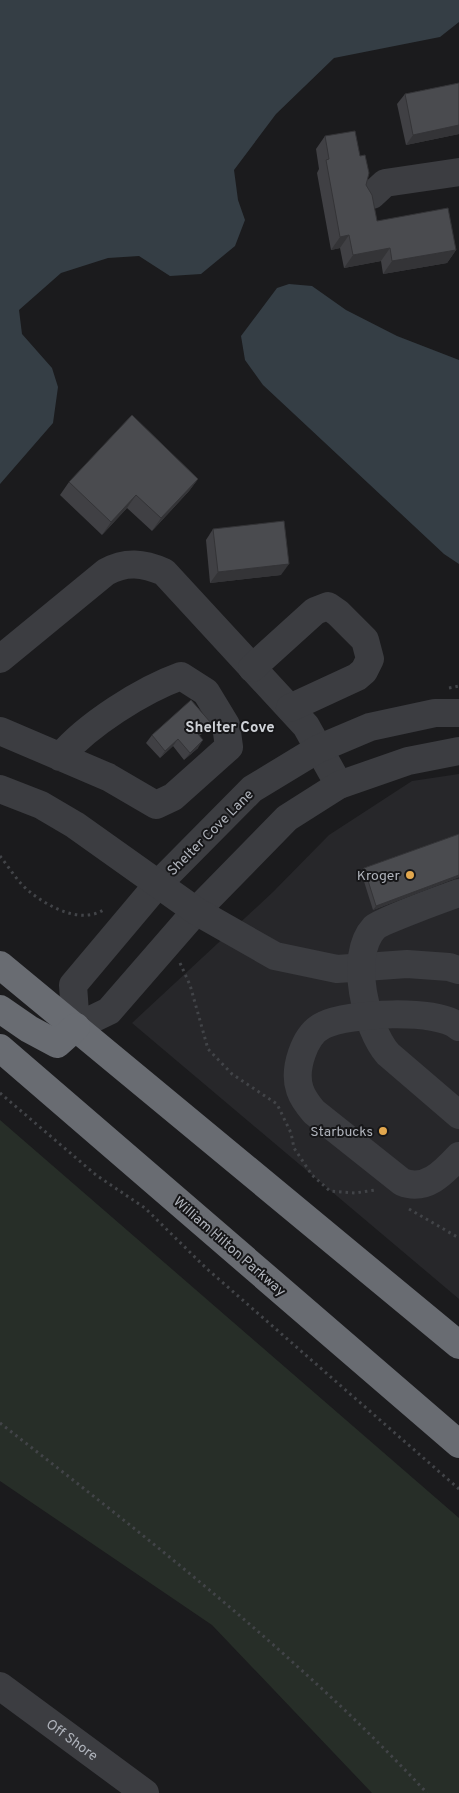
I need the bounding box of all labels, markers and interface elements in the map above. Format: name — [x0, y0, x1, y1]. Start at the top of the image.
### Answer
district label: Shelter Cove — [185, 719, 275, 738]
street label: Shelter Cove Lane — [164, 786, 258, 880]
place label: Kroger — [357, 868, 401, 885]
marker: Kroger — [404, 869, 416, 881]
place label: Starbucks — [310, 1124, 373, 1141]
marker: Starbucks — [377, 1125, 389, 1137]
street label: William Hilton Parkway — [169, 1194, 289, 1301]
street label: Off Shore — [42, 1716, 101, 1765]

